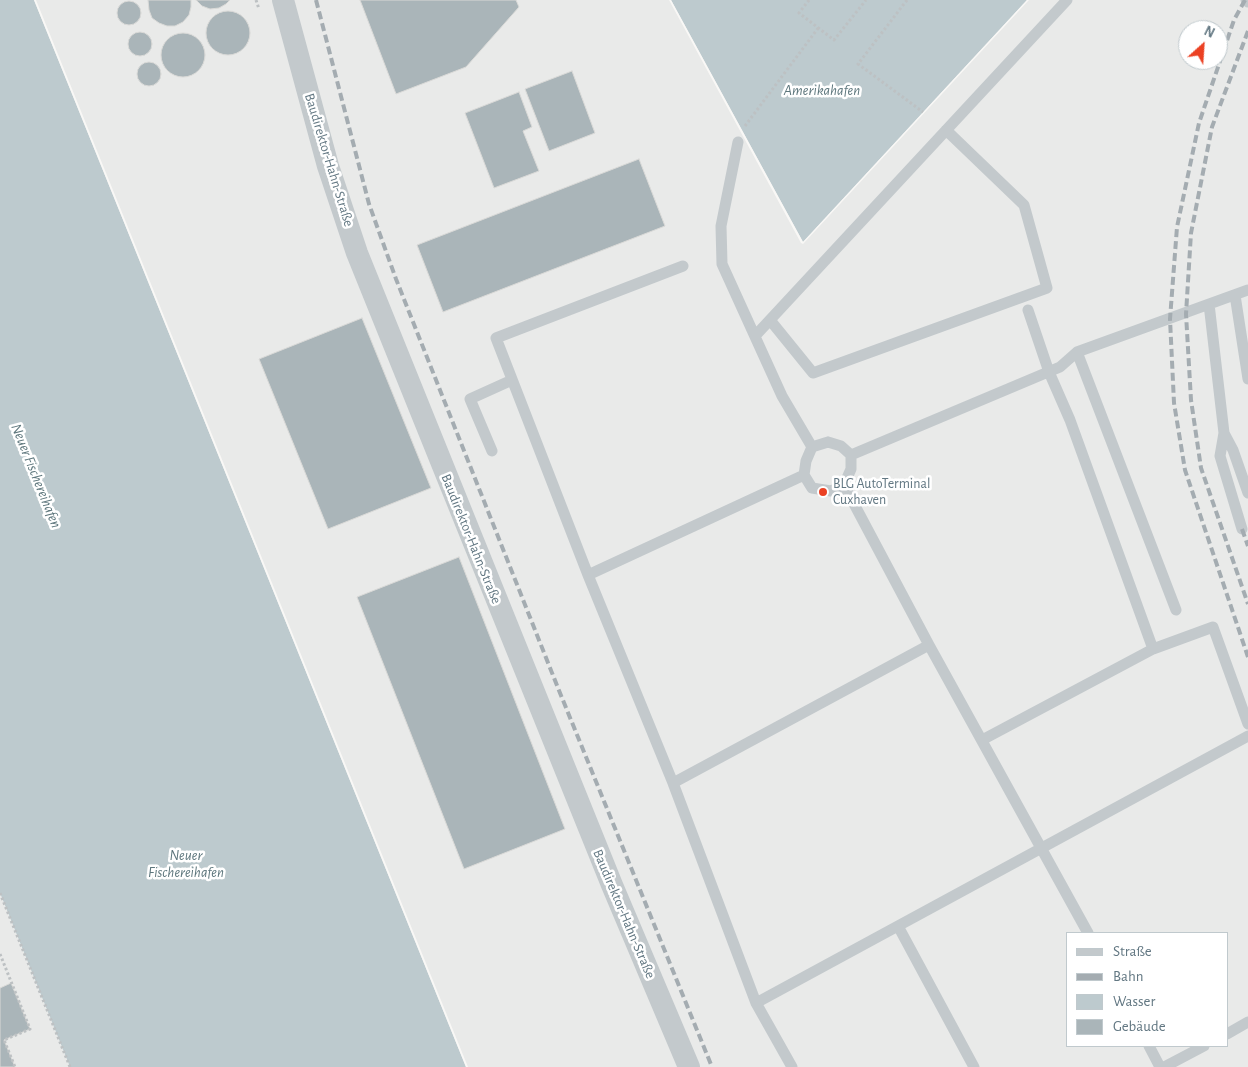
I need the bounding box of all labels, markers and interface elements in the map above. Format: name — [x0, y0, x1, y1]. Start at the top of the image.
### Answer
north arrow — [1178, 20, 1228, 70]
text: N — [1202, 24, 1217, 41]
water label: Amerikahafen — [784, 81, 860, 99]
street label: Baudirektor-Hahn-Straße — [301, 91, 357, 229]
water label: Neuer Fischereihafen — [7, 421, 65, 531]
street label: Baudirektor-Hahn-Straße — [437, 472, 505, 606]
place label: BLG AutoTerminal Cuxhaven — [833, 476, 930, 508]
marker: BLG AutoTerminal Cuxhaven — [817, 486, 829, 498]
water label: Neuer Fischereihafen — [148, 846, 224, 881]
street label: Baudirektor-Hahn-Straße — [589, 847, 659, 981]
legend — [1066, 932, 1228, 1047]
text: Straße — [1113, 944, 1152, 959]
text: Bahn — [1113, 969, 1143, 984]
text: Wasser — [1113, 994, 1155, 1009]
text: Gebäude — [1113, 1019, 1166, 1034]

